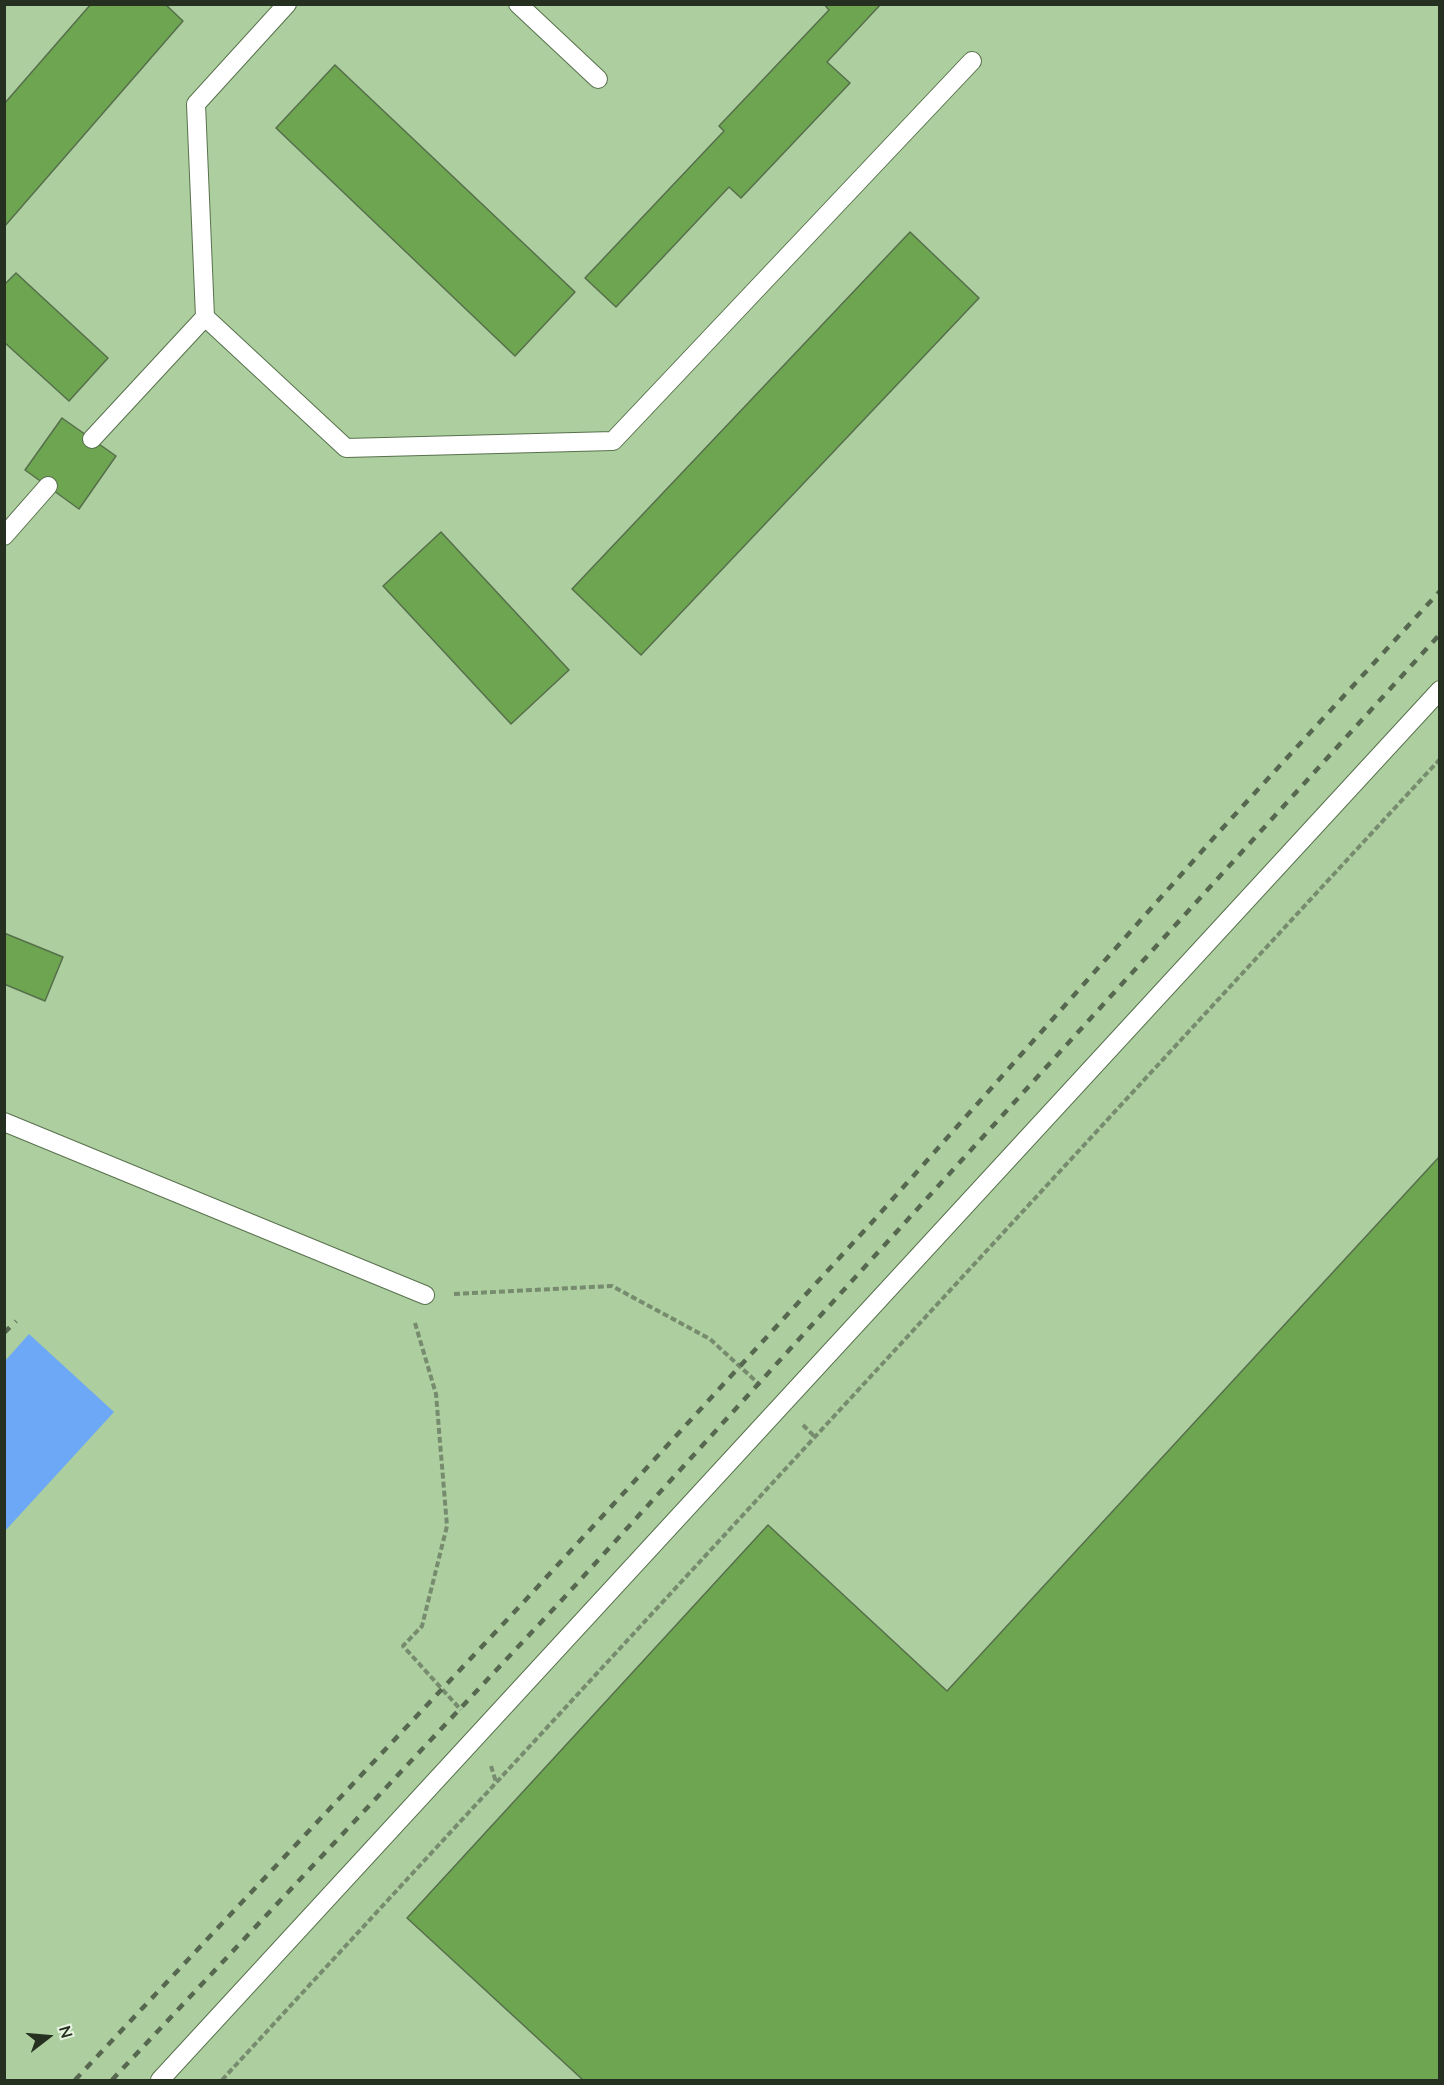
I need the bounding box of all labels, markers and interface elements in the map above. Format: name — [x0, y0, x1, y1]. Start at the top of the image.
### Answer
north arrow — [18, 2007, 78, 2067]
text: N — [53, 2023, 78, 2041]

